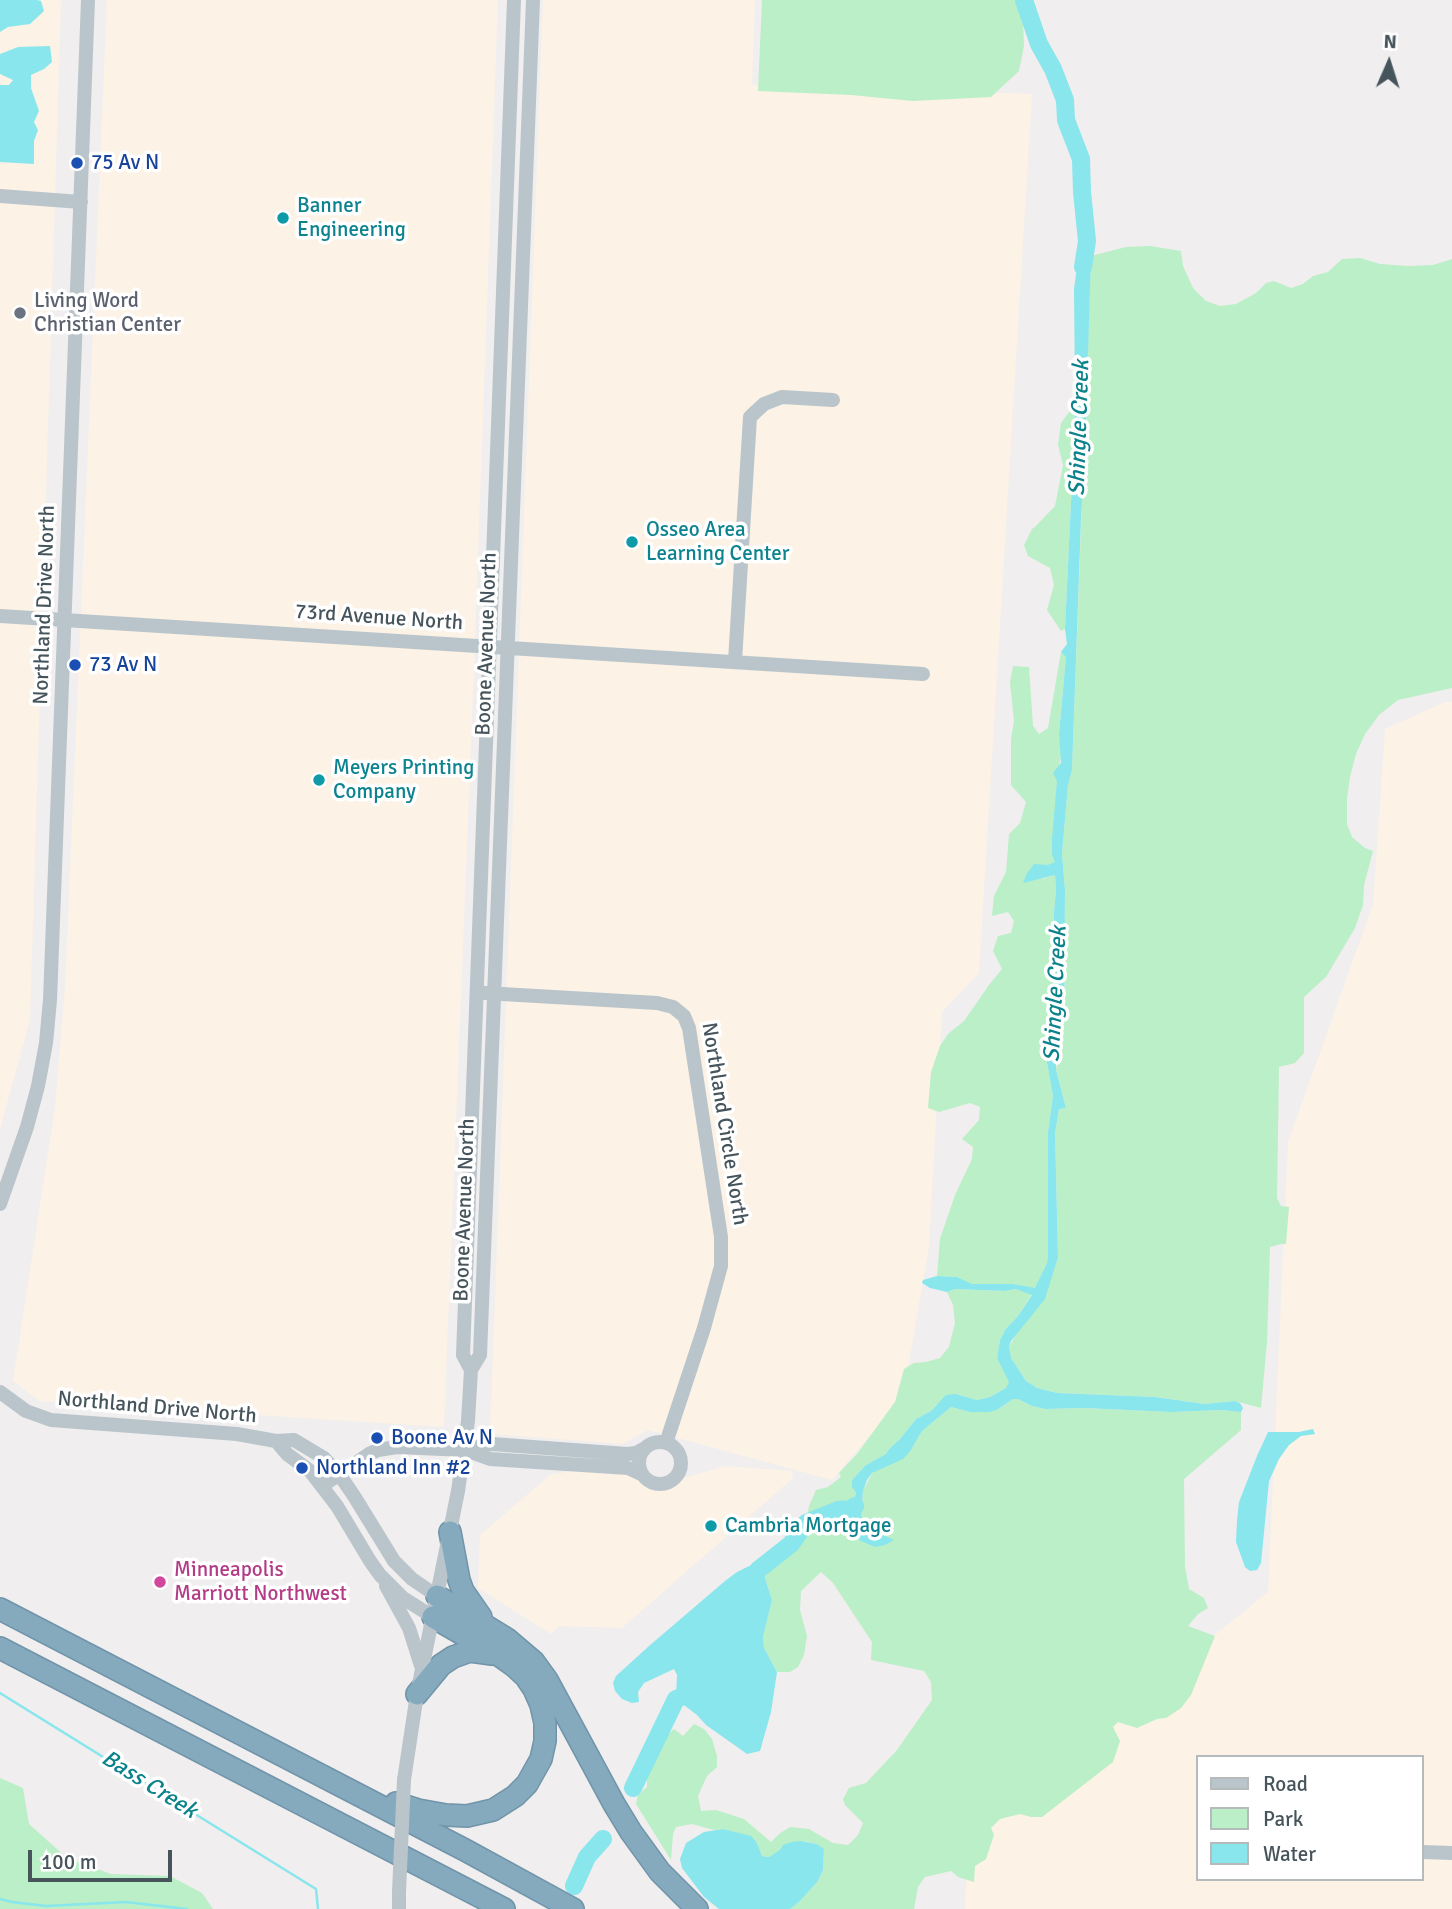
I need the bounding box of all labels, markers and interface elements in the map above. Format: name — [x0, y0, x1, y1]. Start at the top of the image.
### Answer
north arrow — [1354, 28, 1424, 98]
text: N — [1383, 30, 1397, 54]
place label: 75 Av N — [91, 150, 159, 176]
marker: 75 Av N — [69, 155, 85, 171]
place label: Banner Engineering — [297, 193, 406, 243]
marker: Banner Engineering — [275, 210, 291, 226]
place label: Living Word Christian Center — [34, 288, 181, 338]
marker: Living Word Christian Center — [12, 305, 28, 321]
water label: Shingle Creek — [1064, 360, 1096, 496]
street label: Northland Drive North — [29, 505, 61, 705]
place label: Osseo Area Learning Center — [646, 517, 790, 567]
marker: Osseo Area Learning Center — [624, 534, 640, 550]
street label: Boone Avenue North — [471, 552, 503, 736]
street label: 73rd Avenue North — [294, 600, 464, 636]
place label: 73 Av N — [89, 652, 157, 678]
marker: 73 Av N — [67, 657, 83, 673]
place label: Meyers Printing Company — [333, 755, 474, 805]
marker: Meyers Printing Company — [311, 772, 327, 788]
water label: Shingle Creek — [1039, 925, 1073, 1063]
street label: Northland Circle North — [696, 1021, 752, 1227]
street label: Boone Avenue North — [449, 1118, 481, 1302]
street label: Northland Drive North — [56, 1387, 258, 1429]
place label: Boone Av N — [391, 1425, 493, 1451]
marker: Boone Av N — [369, 1430, 385, 1446]
place label: Northland Inn #2 — [316, 1455, 471, 1481]
marker: Northland Inn #2 — [294, 1460, 310, 1476]
place label: Cambria Mortgage — [725, 1513, 892, 1539]
marker: Cambria Mortgage — [703, 1518, 719, 1534]
place label: Minneapolis Marriott Northwest — [174, 1557, 347, 1607]
marker: Minneapolis Marriott Northwest — [152, 1574, 168, 1590]
water label: Bass Creek — [96, 1745, 202, 1825]
legend — [1196, 1755, 1424, 1881]
text: Road — [1263, 1771, 1308, 1797]
text: Park — [1263, 1806, 1303, 1832]
scale bar — [32, 1836, 175, 1880]
text: Water — [1263, 1841, 1316, 1867]
text: 100 m — [41, 1849, 96, 1875]

